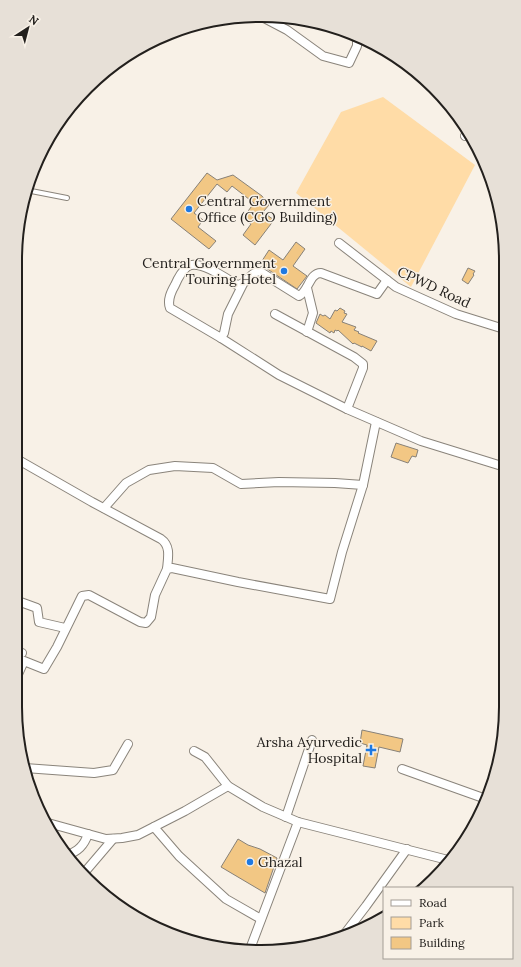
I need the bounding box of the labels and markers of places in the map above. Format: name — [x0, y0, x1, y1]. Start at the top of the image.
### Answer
place label: Central Government Office (CGO Building) — [197, 192, 337, 226]
marker: Central Government Office (CGO Building) — [184, 204, 194, 214]
place label: Central Government Touring Hotel — [142, 254, 277, 288]
marker: Central Government Touring Hotel — [279, 266, 289, 276]
place label: Arsha Ayurvedic Hospital — [256, 733, 362, 767]
marker: Arsha Ayurvedic Hospital — [365, 744, 377, 756]
place label: Ghazal — [258, 853, 303, 871]
marker: Ghazal — [245, 857, 255, 867]

